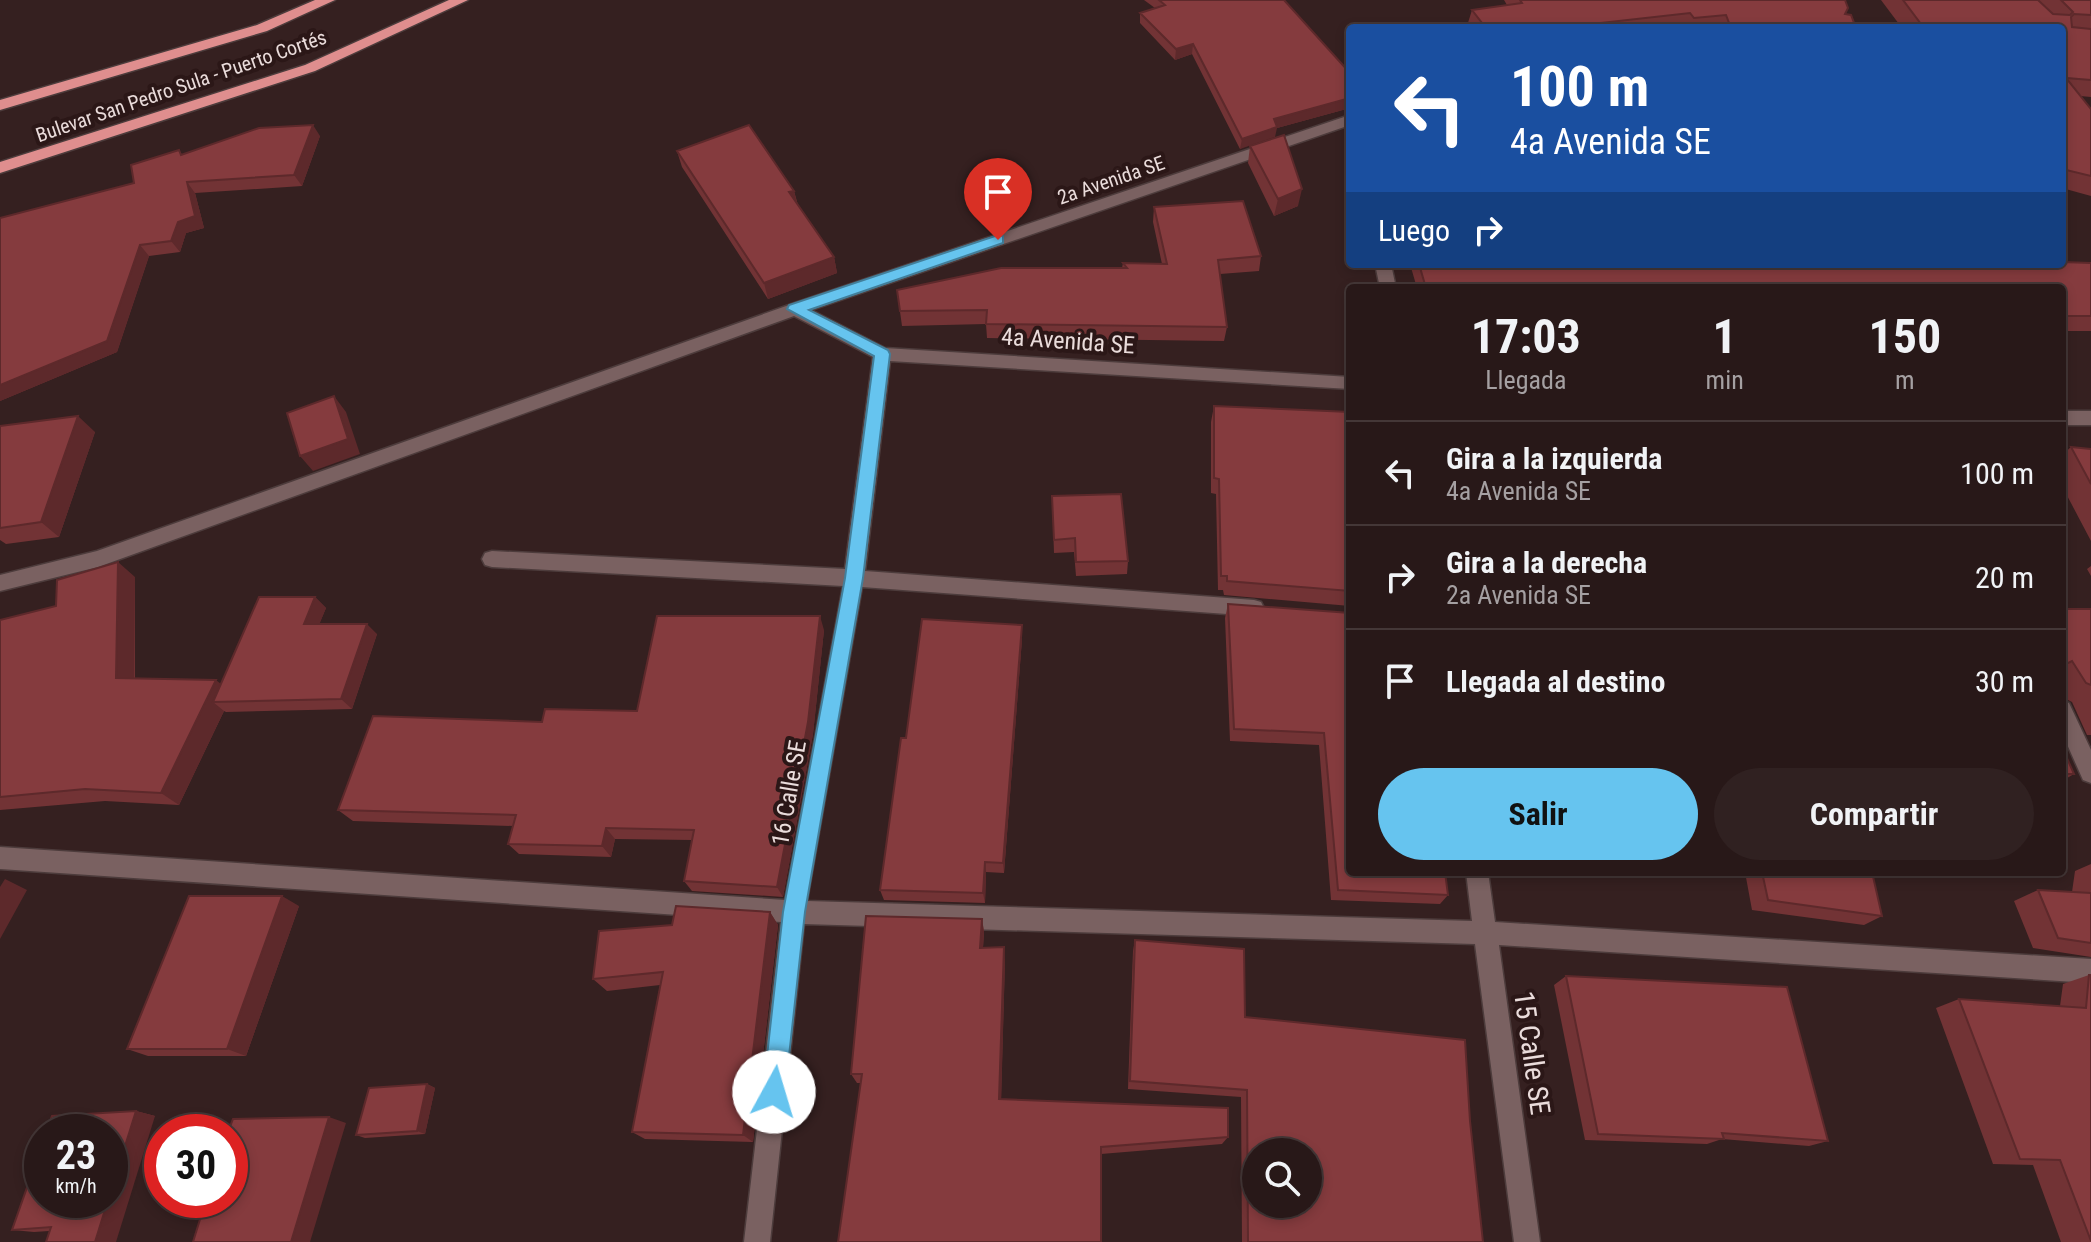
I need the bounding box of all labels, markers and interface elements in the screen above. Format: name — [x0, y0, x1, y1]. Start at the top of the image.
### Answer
street label: Bulevar San Pedro Sula - Puerto Cortés — [32, 25, 330, 147]
text: 100 m — [1510, 54, 1649, 120]
icon: left — [1378, 56, 1482, 160]
text: 4a Avenida SE — [1510, 121, 1711, 163]
street label: 2a Avenida SE — [1054, 150, 1168, 210]
pin — [964, 158, 1032, 240]
icon: arrive — [976, 170, 1020, 214]
icon: right — [1466, 208, 1510, 252]
text: Luego — [1378, 213, 1450, 248]
text: 17:03 — [1471, 308, 1581, 365]
text: 1 — [1713, 308, 1737, 365]
text: 150 — [1868, 308, 1941, 365]
street label: 4a Avenida SE — [1000, 322, 1136, 360]
text: Llegada — [1485, 365, 1566, 395]
text: min — [1706, 365, 1744, 395]
text: m — [1895, 365, 1915, 395]
text: Gira a la izquierda — [1446, 441, 1662, 476]
icon: left — [1378, 451, 1422, 495]
text: 100 m — [1960, 456, 2034, 491]
text: 4a Avenida SE — [1446, 476, 1591, 506]
text: Gira a la derecha — [1446, 545, 1647, 580]
icon: right — [1378, 555, 1422, 599]
text: 20 m — [1975, 560, 2034, 595]
text: 2a Avenida SE — [1446, 580, 1591, 610]
icon: arrive — [1378, 659, 1422, 703]
text: Llegada al destino — [1446, 664, 1665, 699]
text: 30 m — [1975, 664, 2034, 699]
street label: 16 Calle SE — [766, 738, 812, 848]
button: Salir — [1378, 768, 1698, 860]
button: Compartir — [1714, 768, 2034, 860]
street label: 15 Calle SE — [1507, 989, 1557, 1117]
position arrow — [732, 1050, 816, 1134]
speed limit sign: 30 — [144, 1114, 248, 1218]
text: 23 — [56, 1132, 96, 1179]
map controls — [1242, 1138, 1322, 1218]
button: search — [1242, 1138, 1322, 1218]
text: km/h — [55, 1174, 97, 1198]

